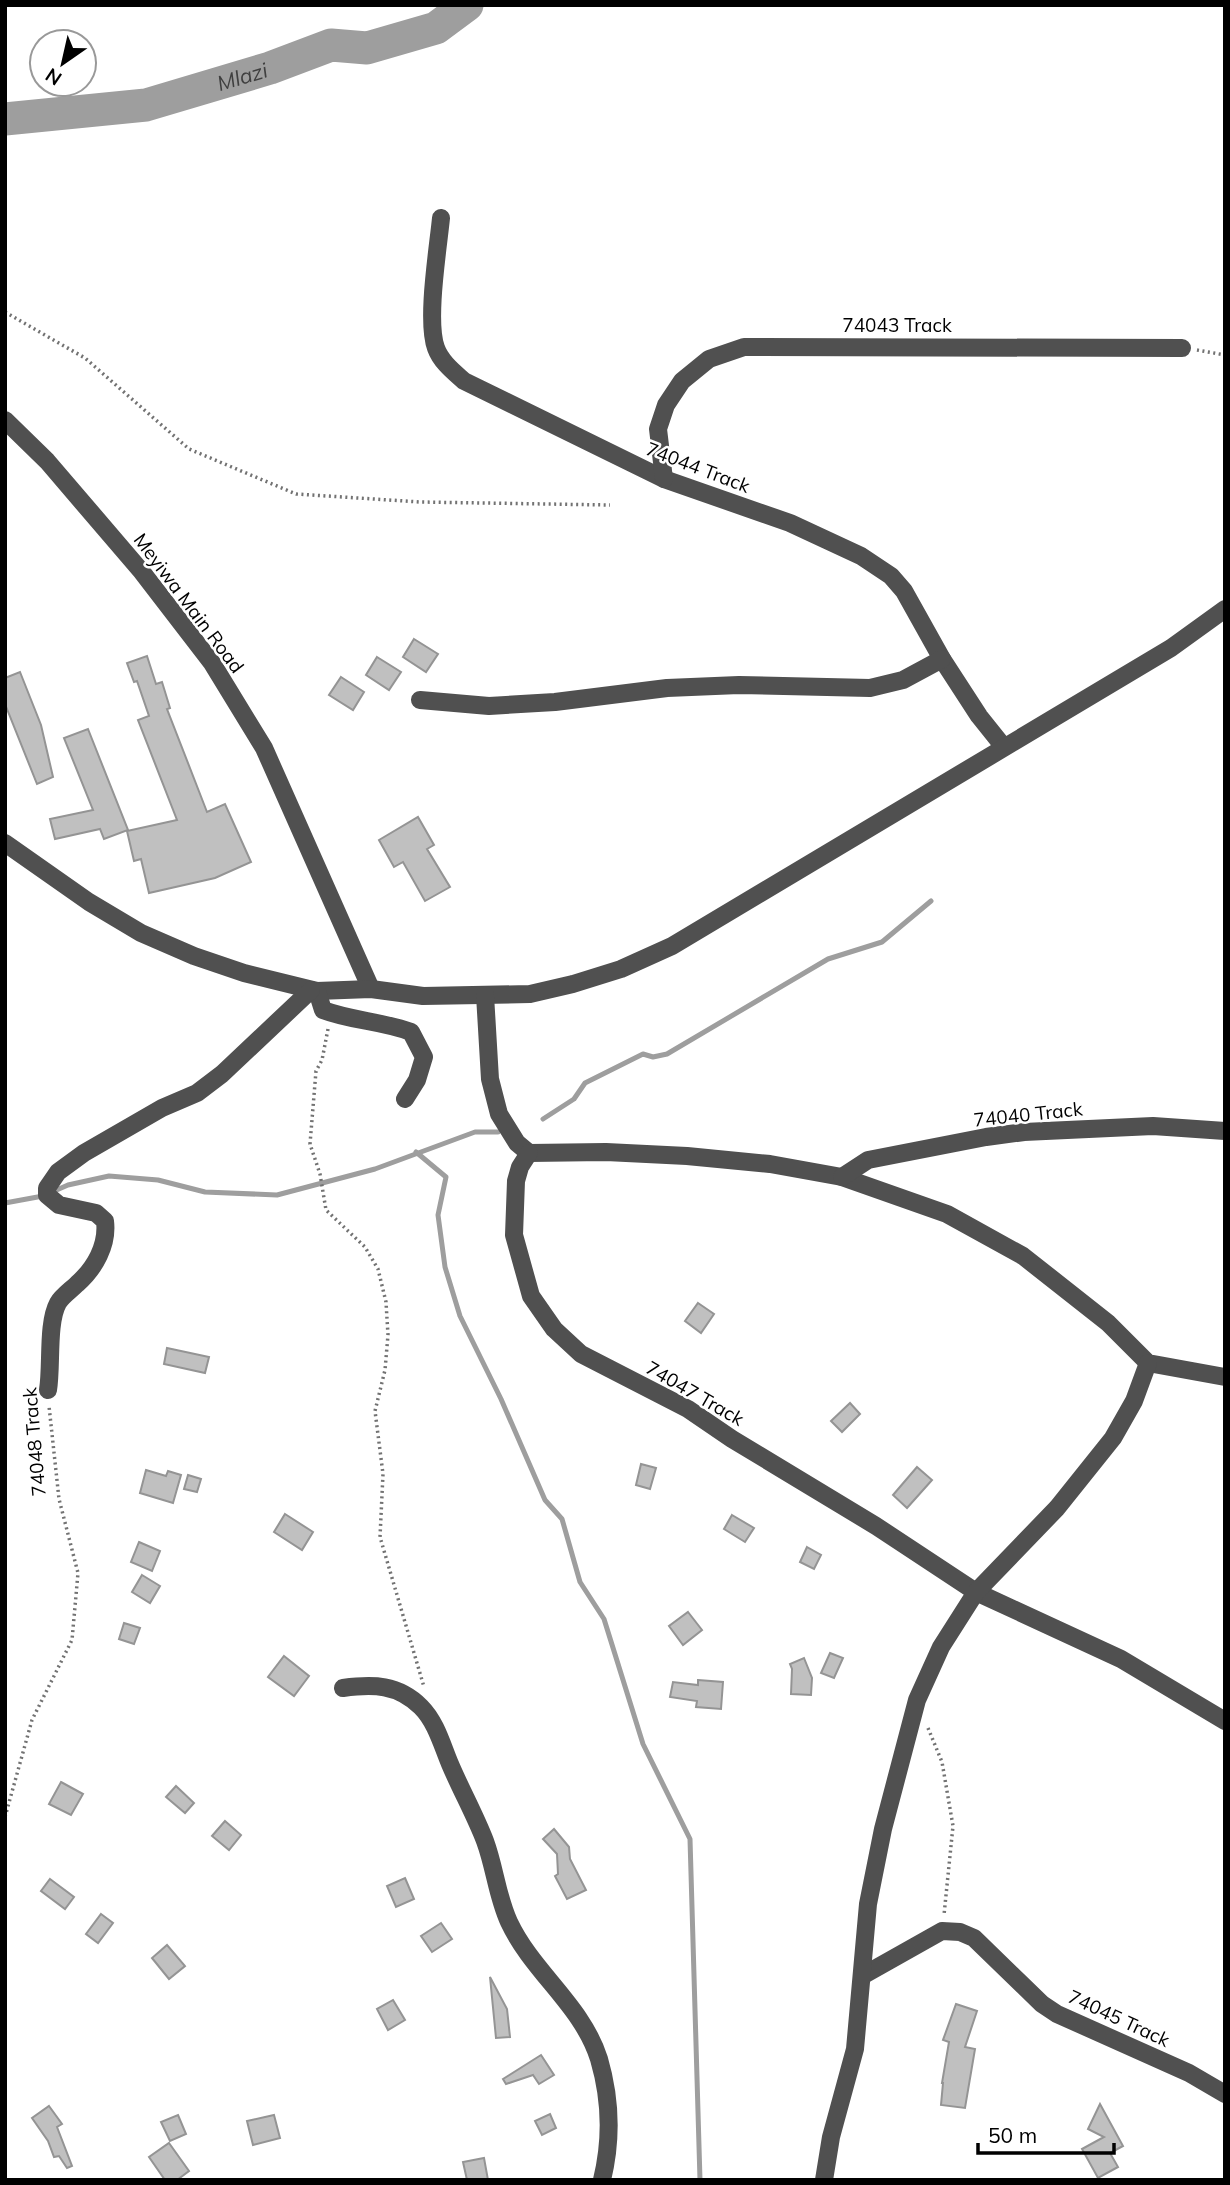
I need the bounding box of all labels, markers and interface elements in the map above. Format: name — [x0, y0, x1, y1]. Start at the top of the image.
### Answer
north arrow — [28, 28, 98, 98]
water label: Mlazi — [214, 56, 271, 96]
text: N — [41, 63, 66, 91]
street label: 74043 Track — [842, 313, 952, 337]
street label: 74044 Track — [643, 436, 754, 498]
street label: Meyiwa Main Road — [129, 528, 249, 678]
street label: 74040 Track — [972, 1096, 1084, 1132]
street label: 74047 Track — [642, 1355, 749, 1431]
street label: 74048 Track — [17, 1386, 51, 1498]
street label: 74045 Track — [1064, 1984, 1174, 2052]
scale bar — [978, 2112, 1114, 2156]
text: 50 m — [988, 2122, 1037, 2148]

